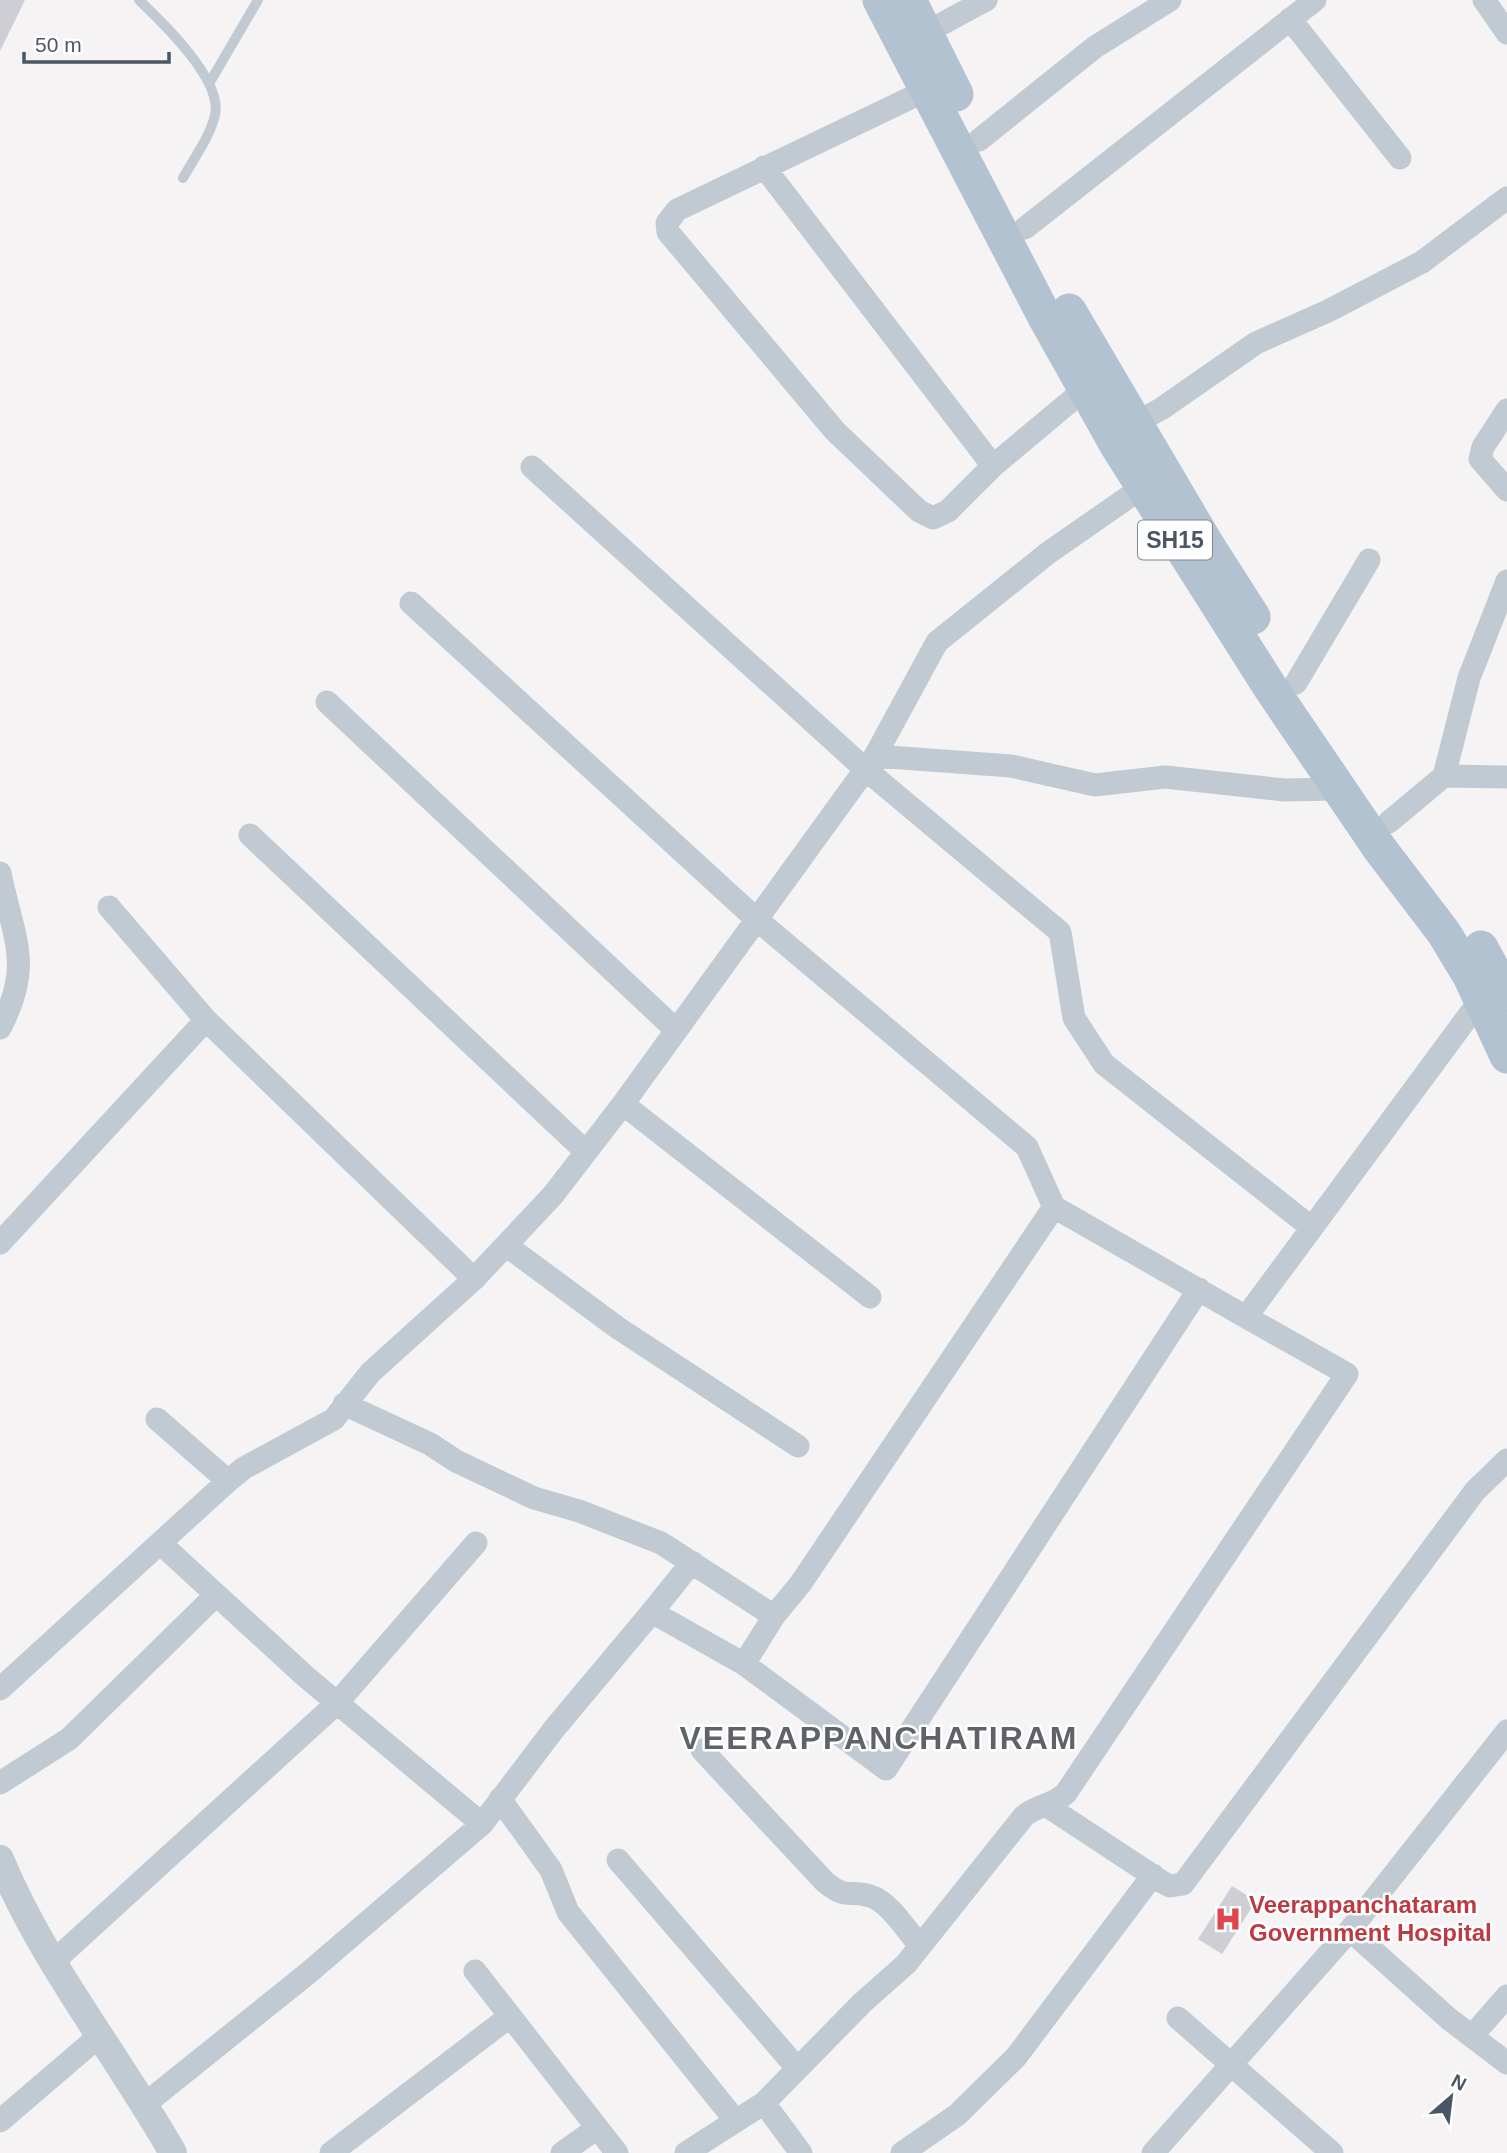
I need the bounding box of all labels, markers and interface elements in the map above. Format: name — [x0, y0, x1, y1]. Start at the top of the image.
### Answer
scale bar — [24, 21, 170, 65]
text: 50 m — [35, 33, 82, 56]
road number: SH15 — [1138, 520, 1212, 560]
district label: VEERAPPANCHATIRAM — [679, 1720, 1079, 1756]
place label: Veerappanchataram Government Hospital — [1249, 1891, 1492, 1946]
hospital icon: Veerappanchataram Government Hospital — [1213, 1904, 1243, 1934]
north arrow — [1416, 2062, 1486, 2132]
text: N — [1448, 2070, 1470, 2095]

